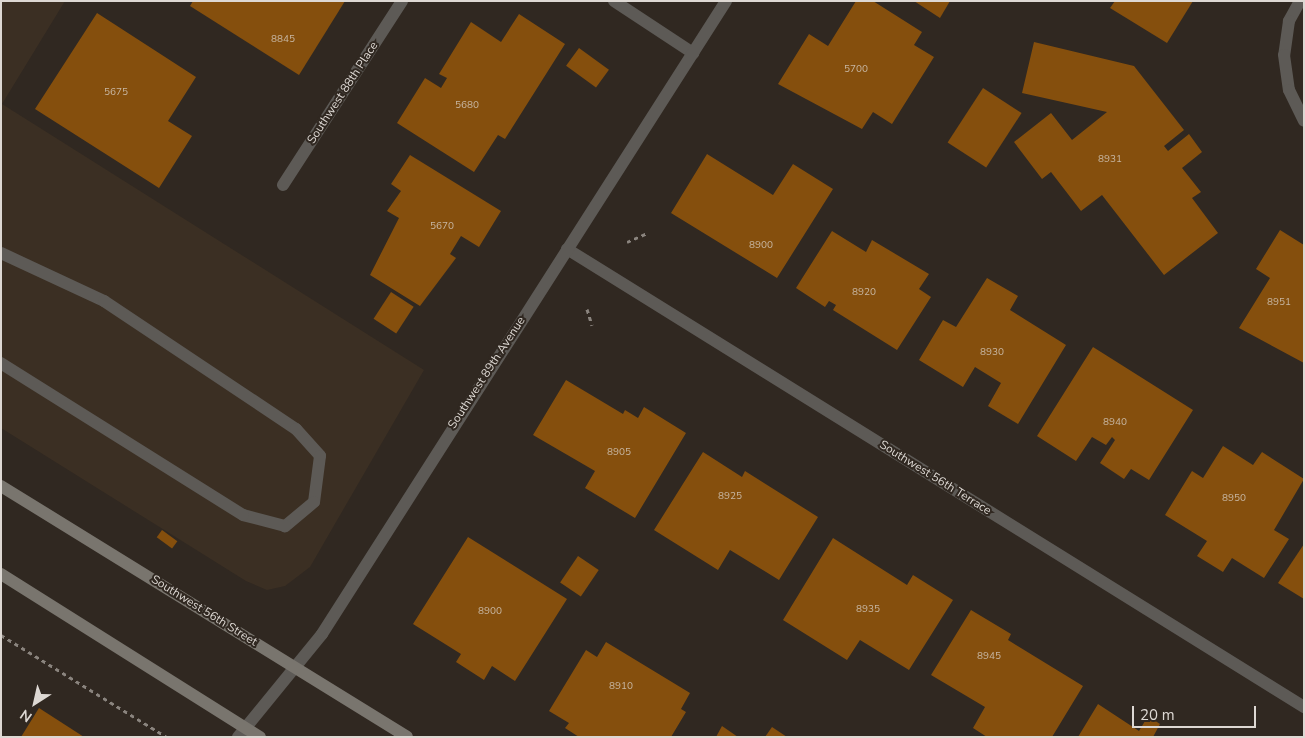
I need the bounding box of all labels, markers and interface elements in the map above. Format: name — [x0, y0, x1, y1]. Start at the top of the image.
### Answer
house number: 8845 — [271, 34, 295, 46]
street label: Southwest 88th Place — [305, 39, 381, 147]
house number: 5700 — [844, 64, 868, 76]
house number: 5675 — [104, 87, 128, 99]
house number: 5680 — [455, 100, 479, 112]
house number: 8931 — [1098, 154, 1122, 166]
house number: 5670 — [430, 221, 454, 233]
house number: 8900 — [749, 240, 773, 252]
house number: 8920 — [852, 287, 876, 299]
house number: 8951 — [1267, 297, 1291, 309]
street label: Southwest 89th Avenue — [445, 314, 529, 432]
house number: 8930 — [980, 347, 1004, 359]
house number: 8940 — [1103, 417, 1127, 429]
street label: Southwest 56th Terrace — [876, 438, 994, 518]
house number: 8905 — [607, 447, 631, 459]
house number: 8925 — [718, 491, 742, 503]
house number: 8950 — [1222, 493, 1246, 505]
street label: Southwest 56th Street — [148, 572, 260, 650]
house number: 8935 — [856, 604, 880, 616]
house number: 8900 — [478, 606, 502, 618]
house number: 8945 — [977, 651, 1001, 663]
north arrow — [10, 678, 60, 728]
house number: 8910 — [609, 681, 633, 693]
scale bar — [1135, 696, 1259, 728]
text: N — [16, 705, 36, 726]
text: 20 m — [1140, 705, 1175, 725]

